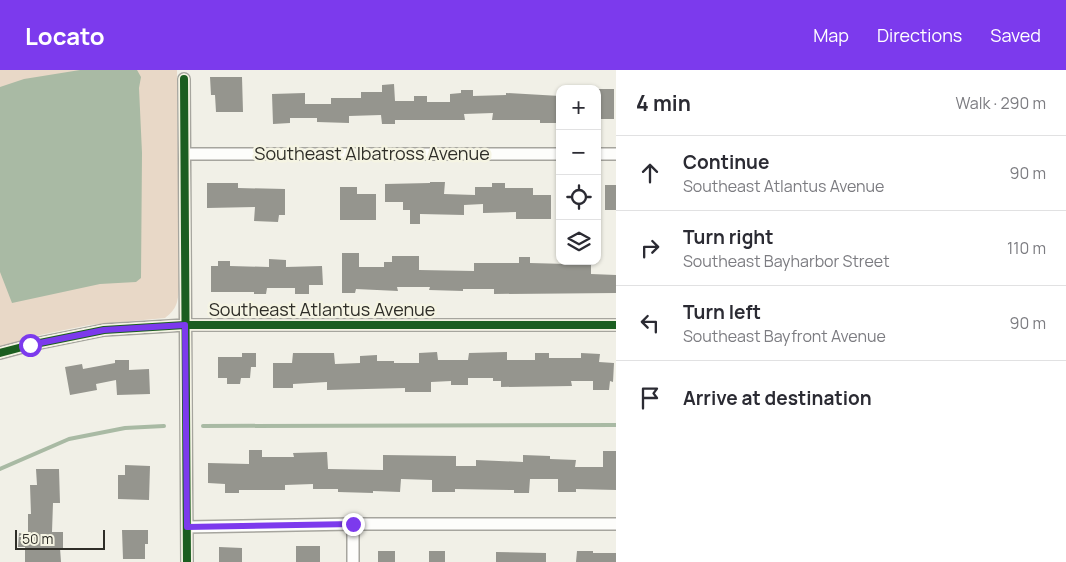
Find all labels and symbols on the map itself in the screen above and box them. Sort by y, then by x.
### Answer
street label: Southeast Albatross Avenue [254,141,490,165]
street label: Southeast Atlantus Avenue [209,297,435,321]
route start [19,334,42,357]
route end [342,513,365,536]
scale bar [15,527,105,550]

